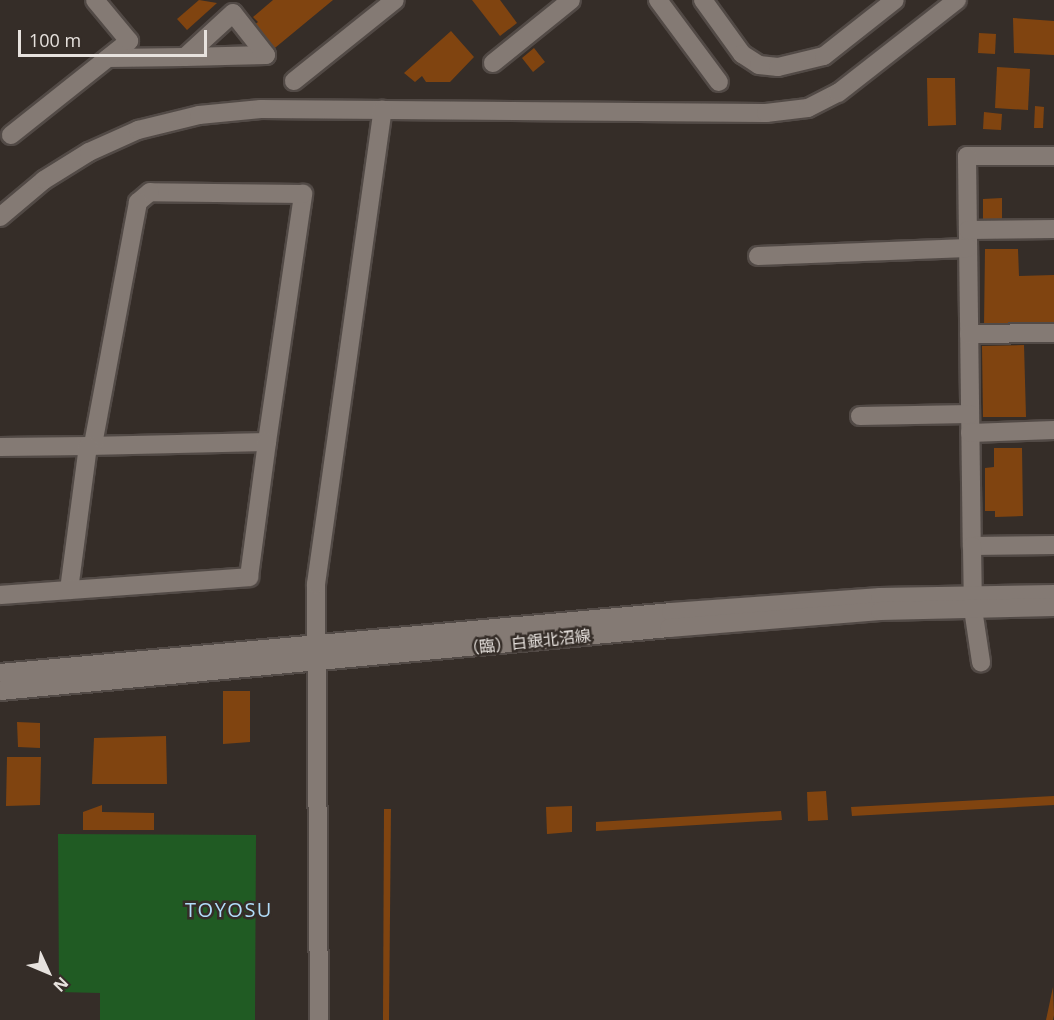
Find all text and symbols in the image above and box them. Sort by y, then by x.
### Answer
scale bar [21,18,210,56]
text: 100 m [29,28,81,52]
street label: （臨）白銀北沼線 [462,626,592,658]
district label: TOYOSU [185,897,273,921]
north arrow [18,942,78,1002]
text: N [49,972,73,997]

